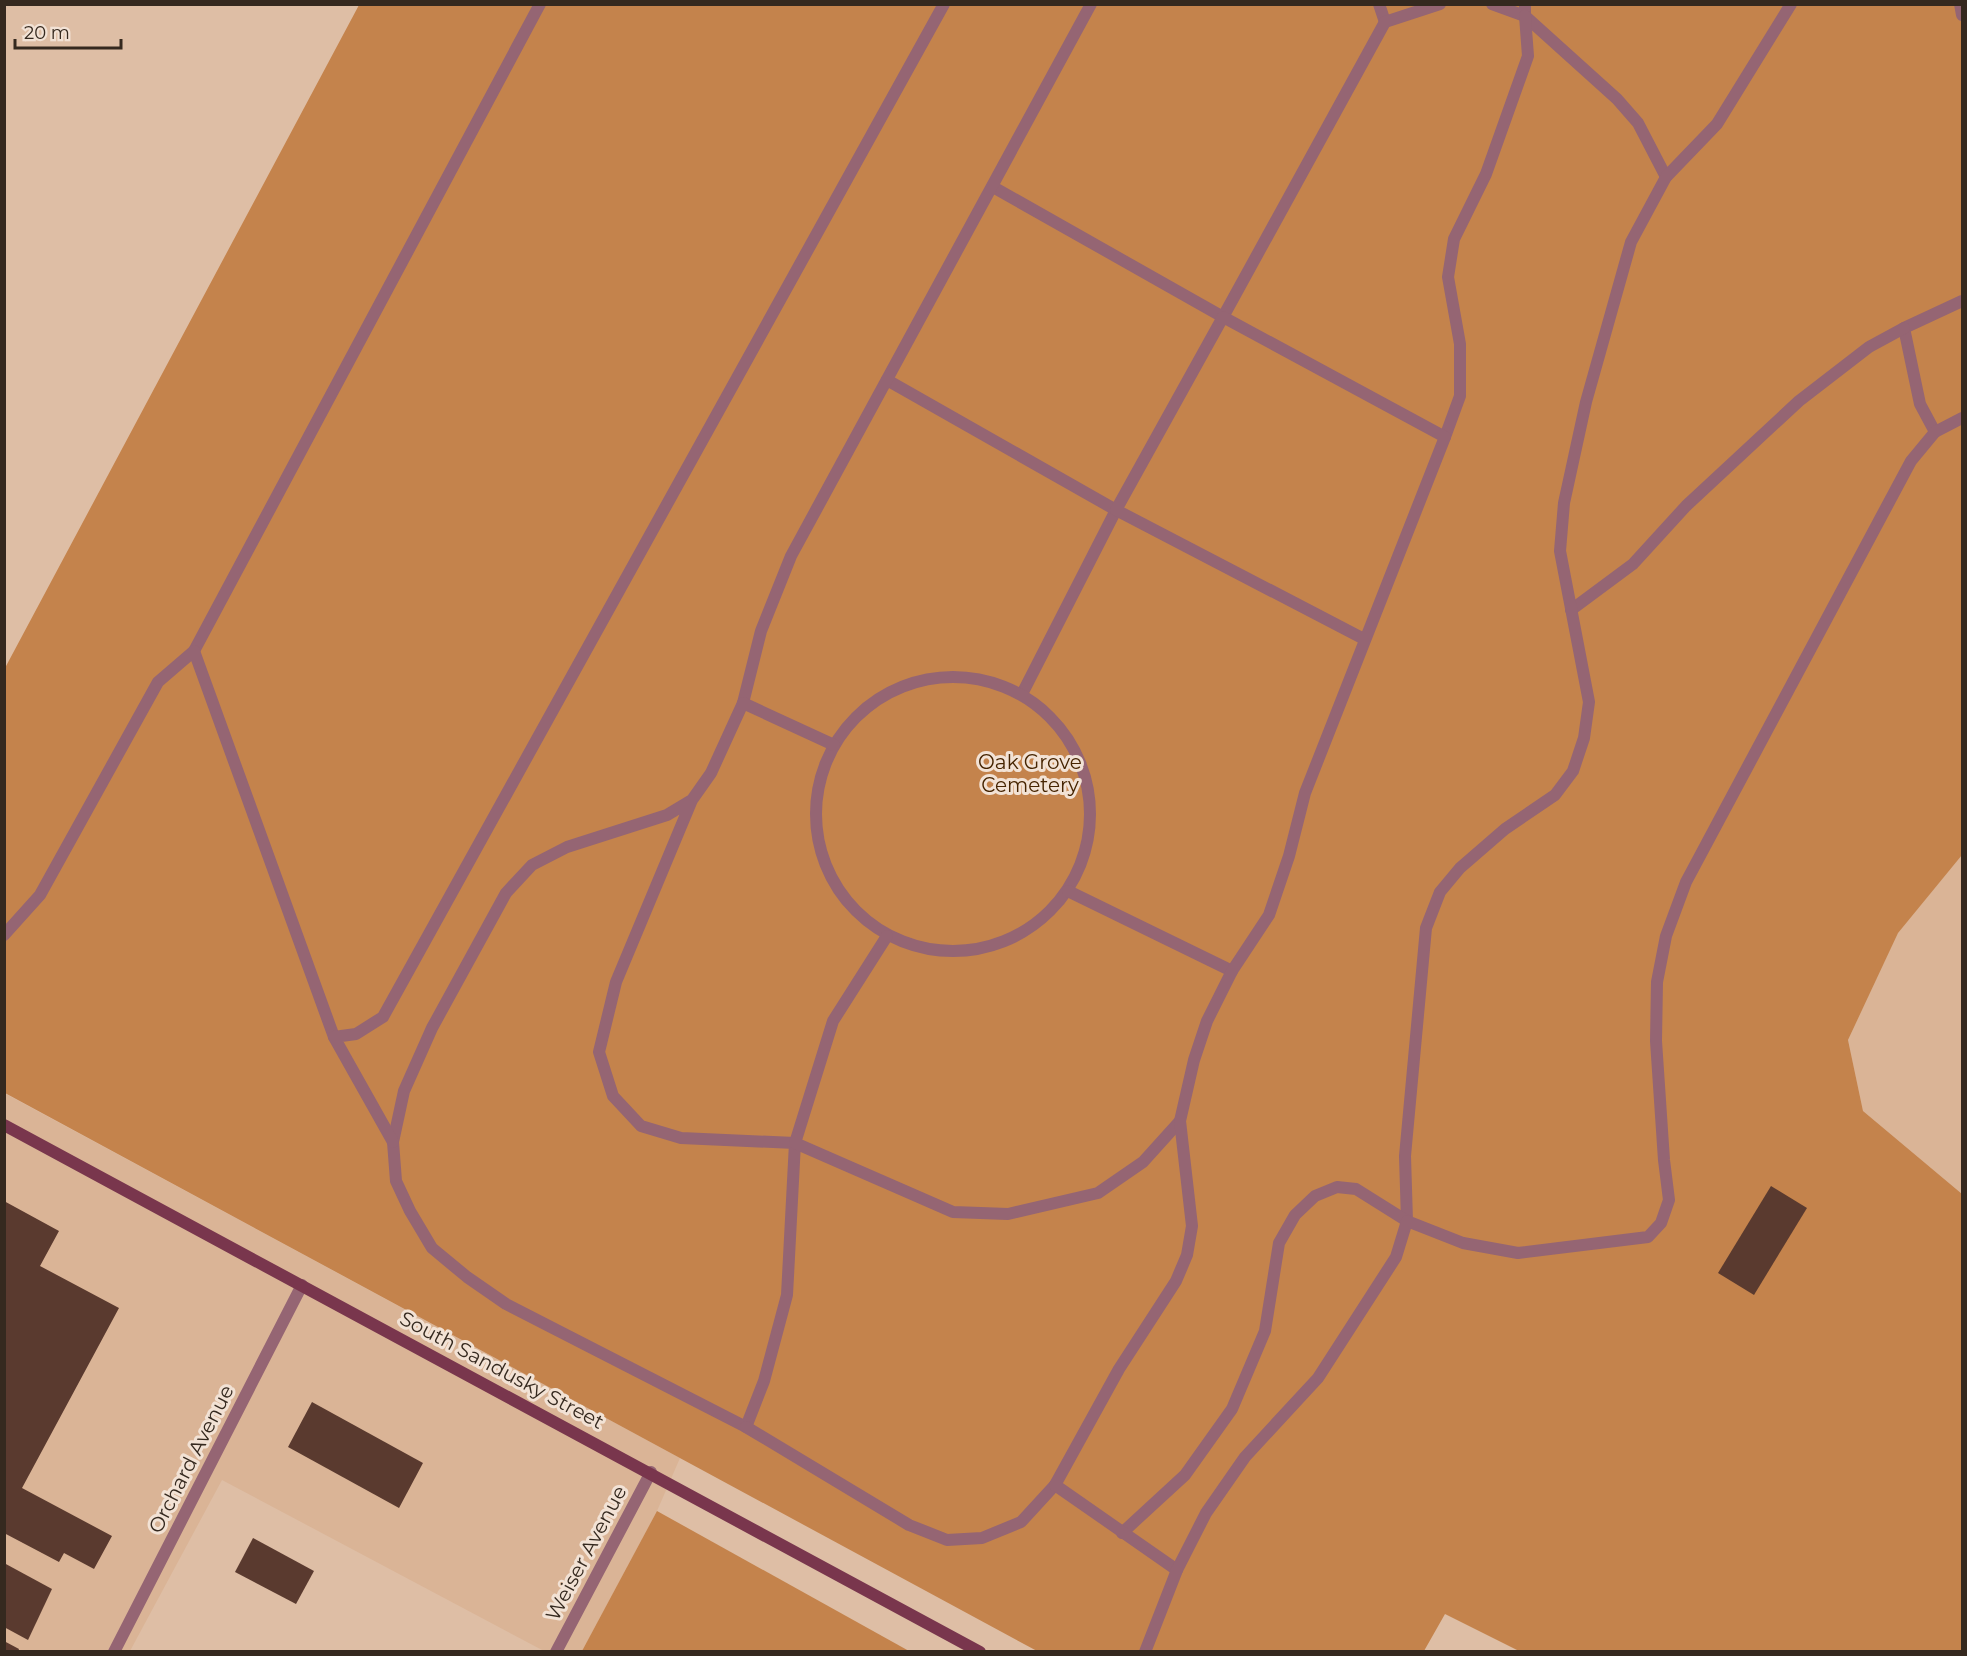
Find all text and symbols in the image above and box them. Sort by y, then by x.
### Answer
scale bar [15,12,122,50]
text: 20 m [24,22,70,44]
park label: Oak Grove Cemetery [978,750,1082,797]
street label: South Sandusky Street [396,1306,608,1434]
street label: Orchard Avenue [143,1381,239,1537]
street label: Weiser Avenue [540,1482,632,1624]

